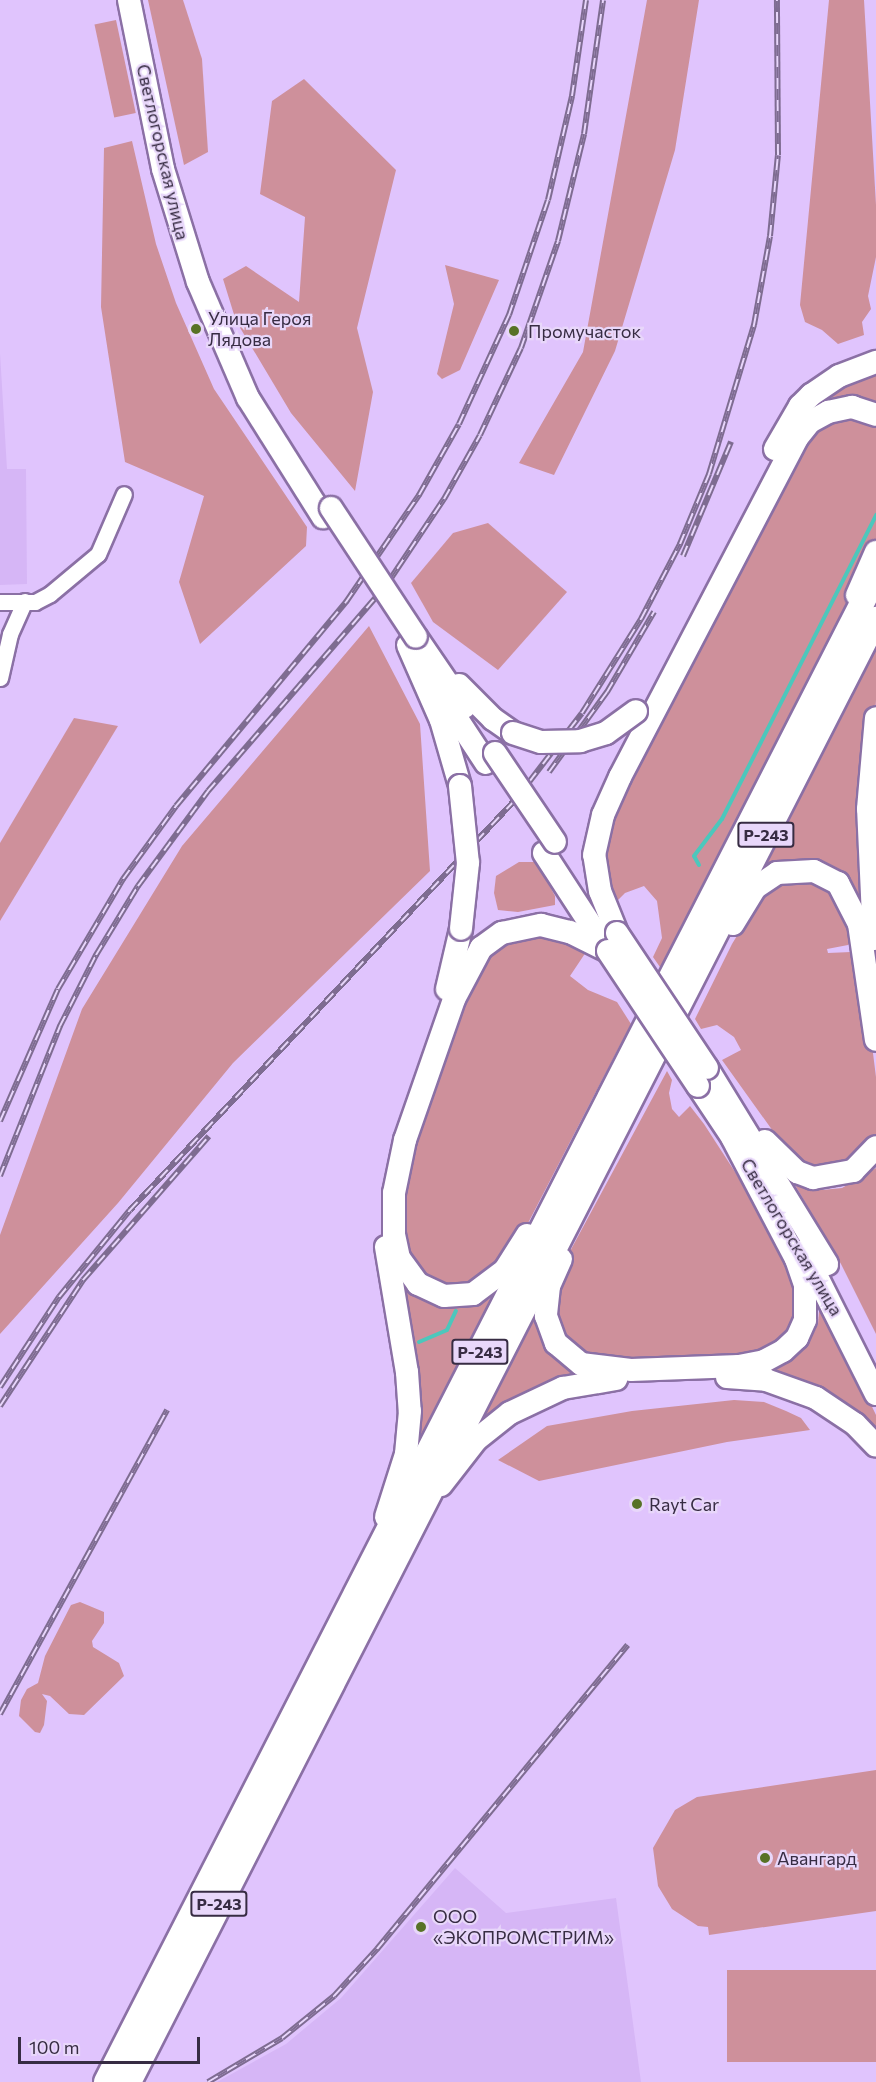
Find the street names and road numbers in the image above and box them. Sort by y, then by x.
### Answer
street label: Светлогорская улица [132,62,194,242]
road number: Р-243 [736,822,796,848]
street label: Светлогорская улица [736,1154,848,1320]
road number: Р-243 [450,1339,510,1365]
road number: Р-243 [189,1891,249,1917]

